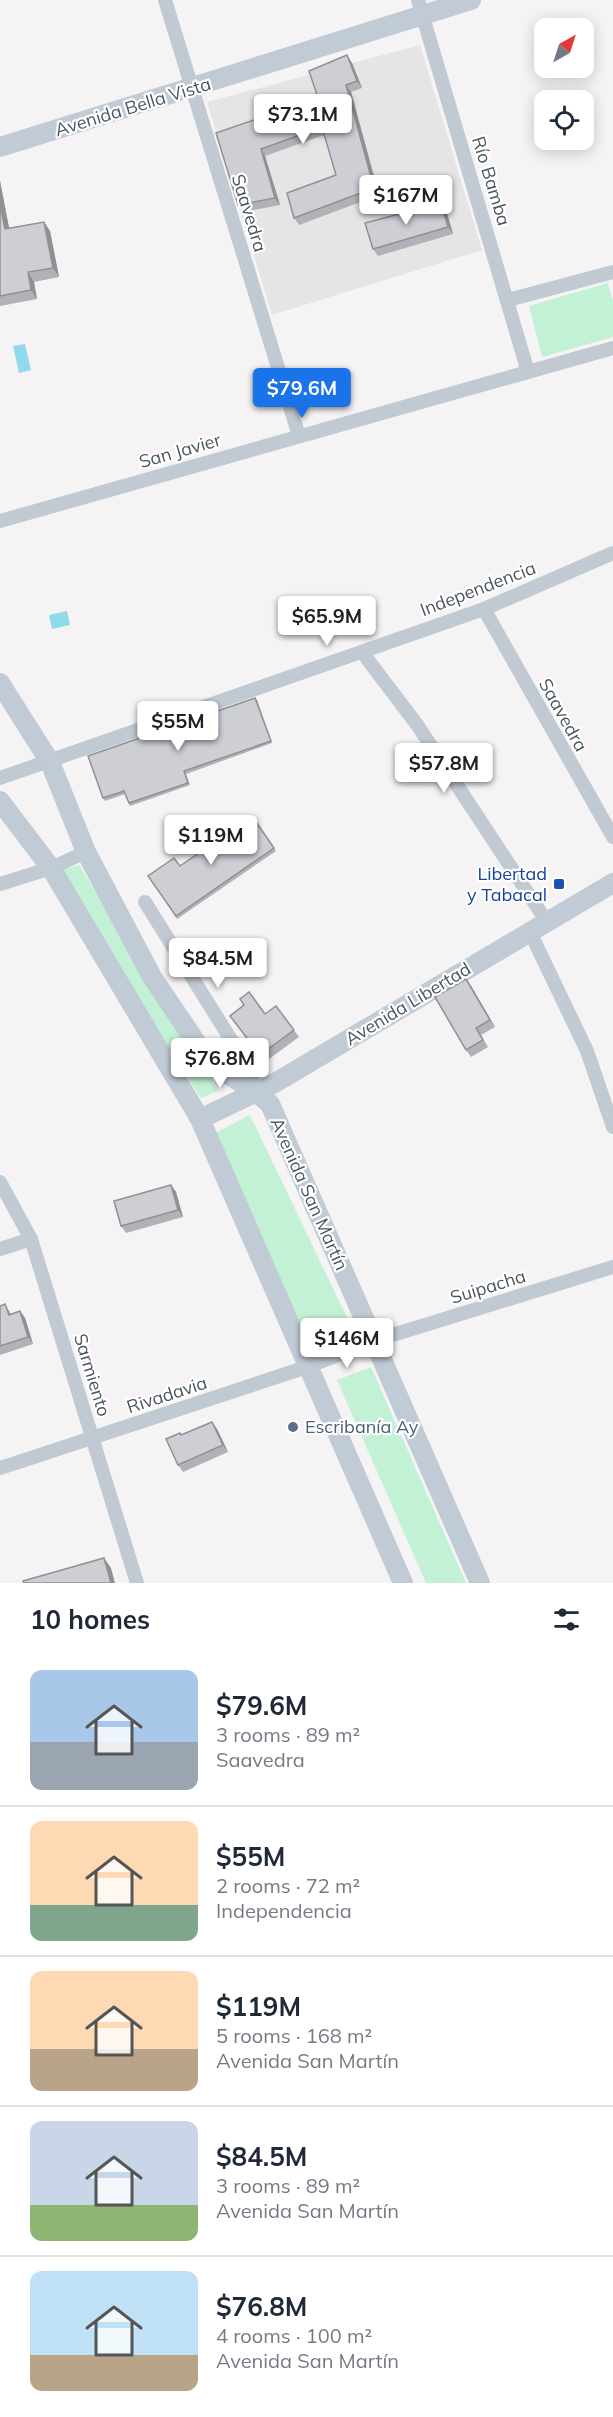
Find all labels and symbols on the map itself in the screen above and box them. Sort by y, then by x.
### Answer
north arrow [534,18,594,78]
street label: Avenida Bella Vista [52,72,214,141]
pin: $73.1M [254,94,352,145]
street label: Río Bamba [467,133,516,228]
street label: Saavedra [227,171,272,254]
pin: $167M [364,175,448,226]
pin: $79.6M [253,368,351,419]
street label: San Javier [136,428,224,473]
street label: Independencia [417,556,539,621]
pin: $65.9M [278,596,376,647]
street label: Saavedra [534,674,593,755]
pin: $55M [142,701,214,752]
pin: $57.8M [395,743,493,794]
pin: $119M [169,815,253,866]
place label: Libertad y Tabacal [467,862,547,906]
marker: Libertad y Tabacal [552,877,566,891]
pin: $84.5M [169,938,267,989]
street label: Avenida Libertad [341,957,475,1050]
pin: $76.8M [171,1038,269,1089]
street label: Avenida San Martín [265,1114,353,1274]
street label: Suipacha [447,1264,528,1309]
pin: $146M [305,1318,389,1369]
street label: Sarmiento [69,1331,116,1419]
street label: Rivadavia [124,1371,210,1418]
place label: Escribanía Ay [305,1415,419,1438]
marker: Escribanía Ay [286,1420,300,1434]

